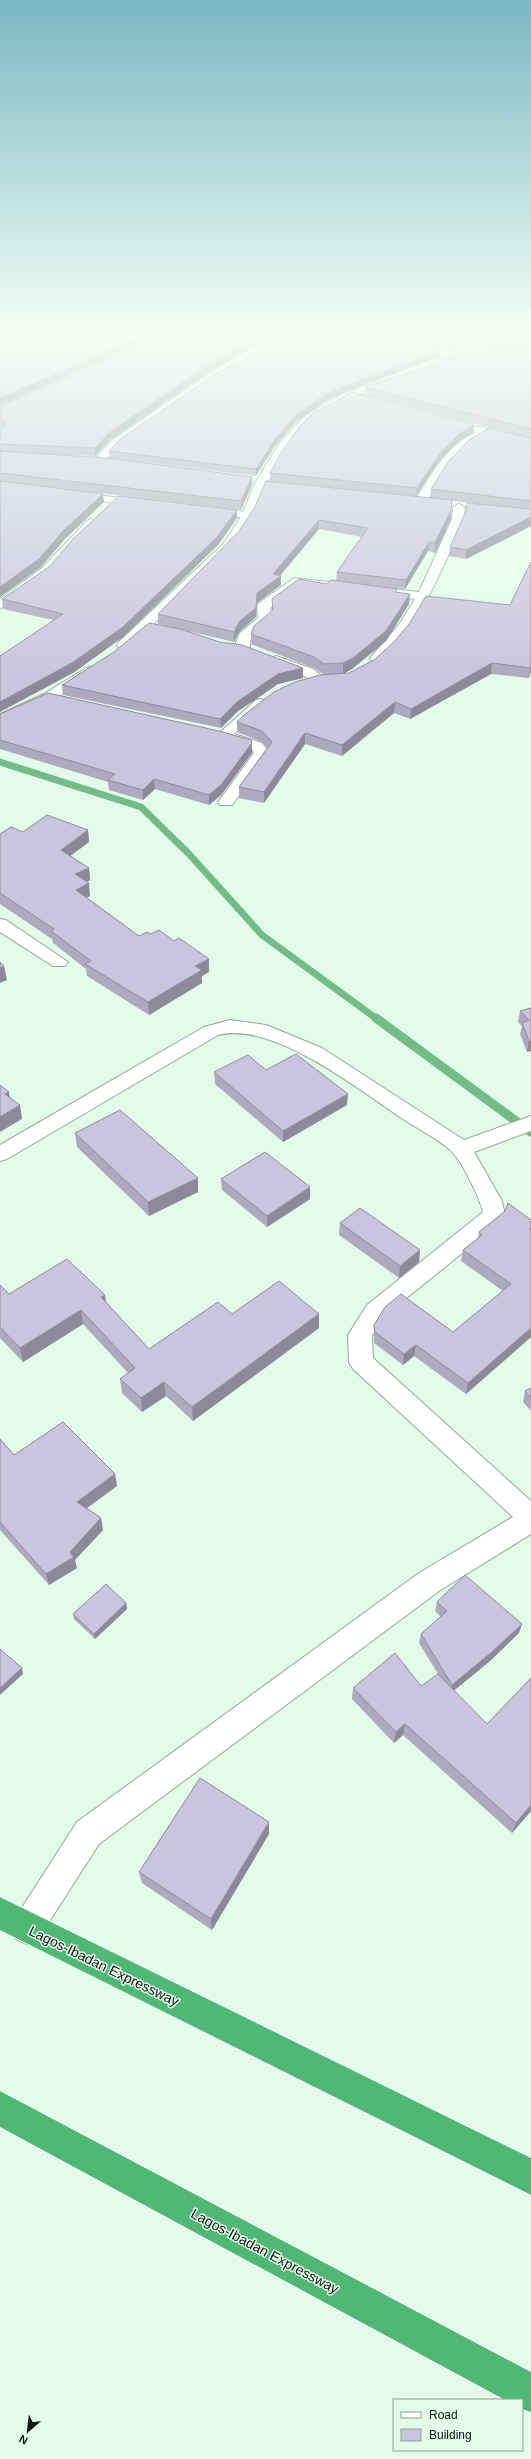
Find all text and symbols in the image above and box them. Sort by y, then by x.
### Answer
street label: Lagos-Ibadan Expressway [26,1923,182,2009]
street label: Lagos-Ibadan Expressway [188,2205,342,2297]
legend [393,2399,523,2451]
text: Road [429,2408,458,2422]
north arrow [8,2411,48,2451]
text: Building [429,2428,472,2442]
text: N [17,2433,30,2447]

